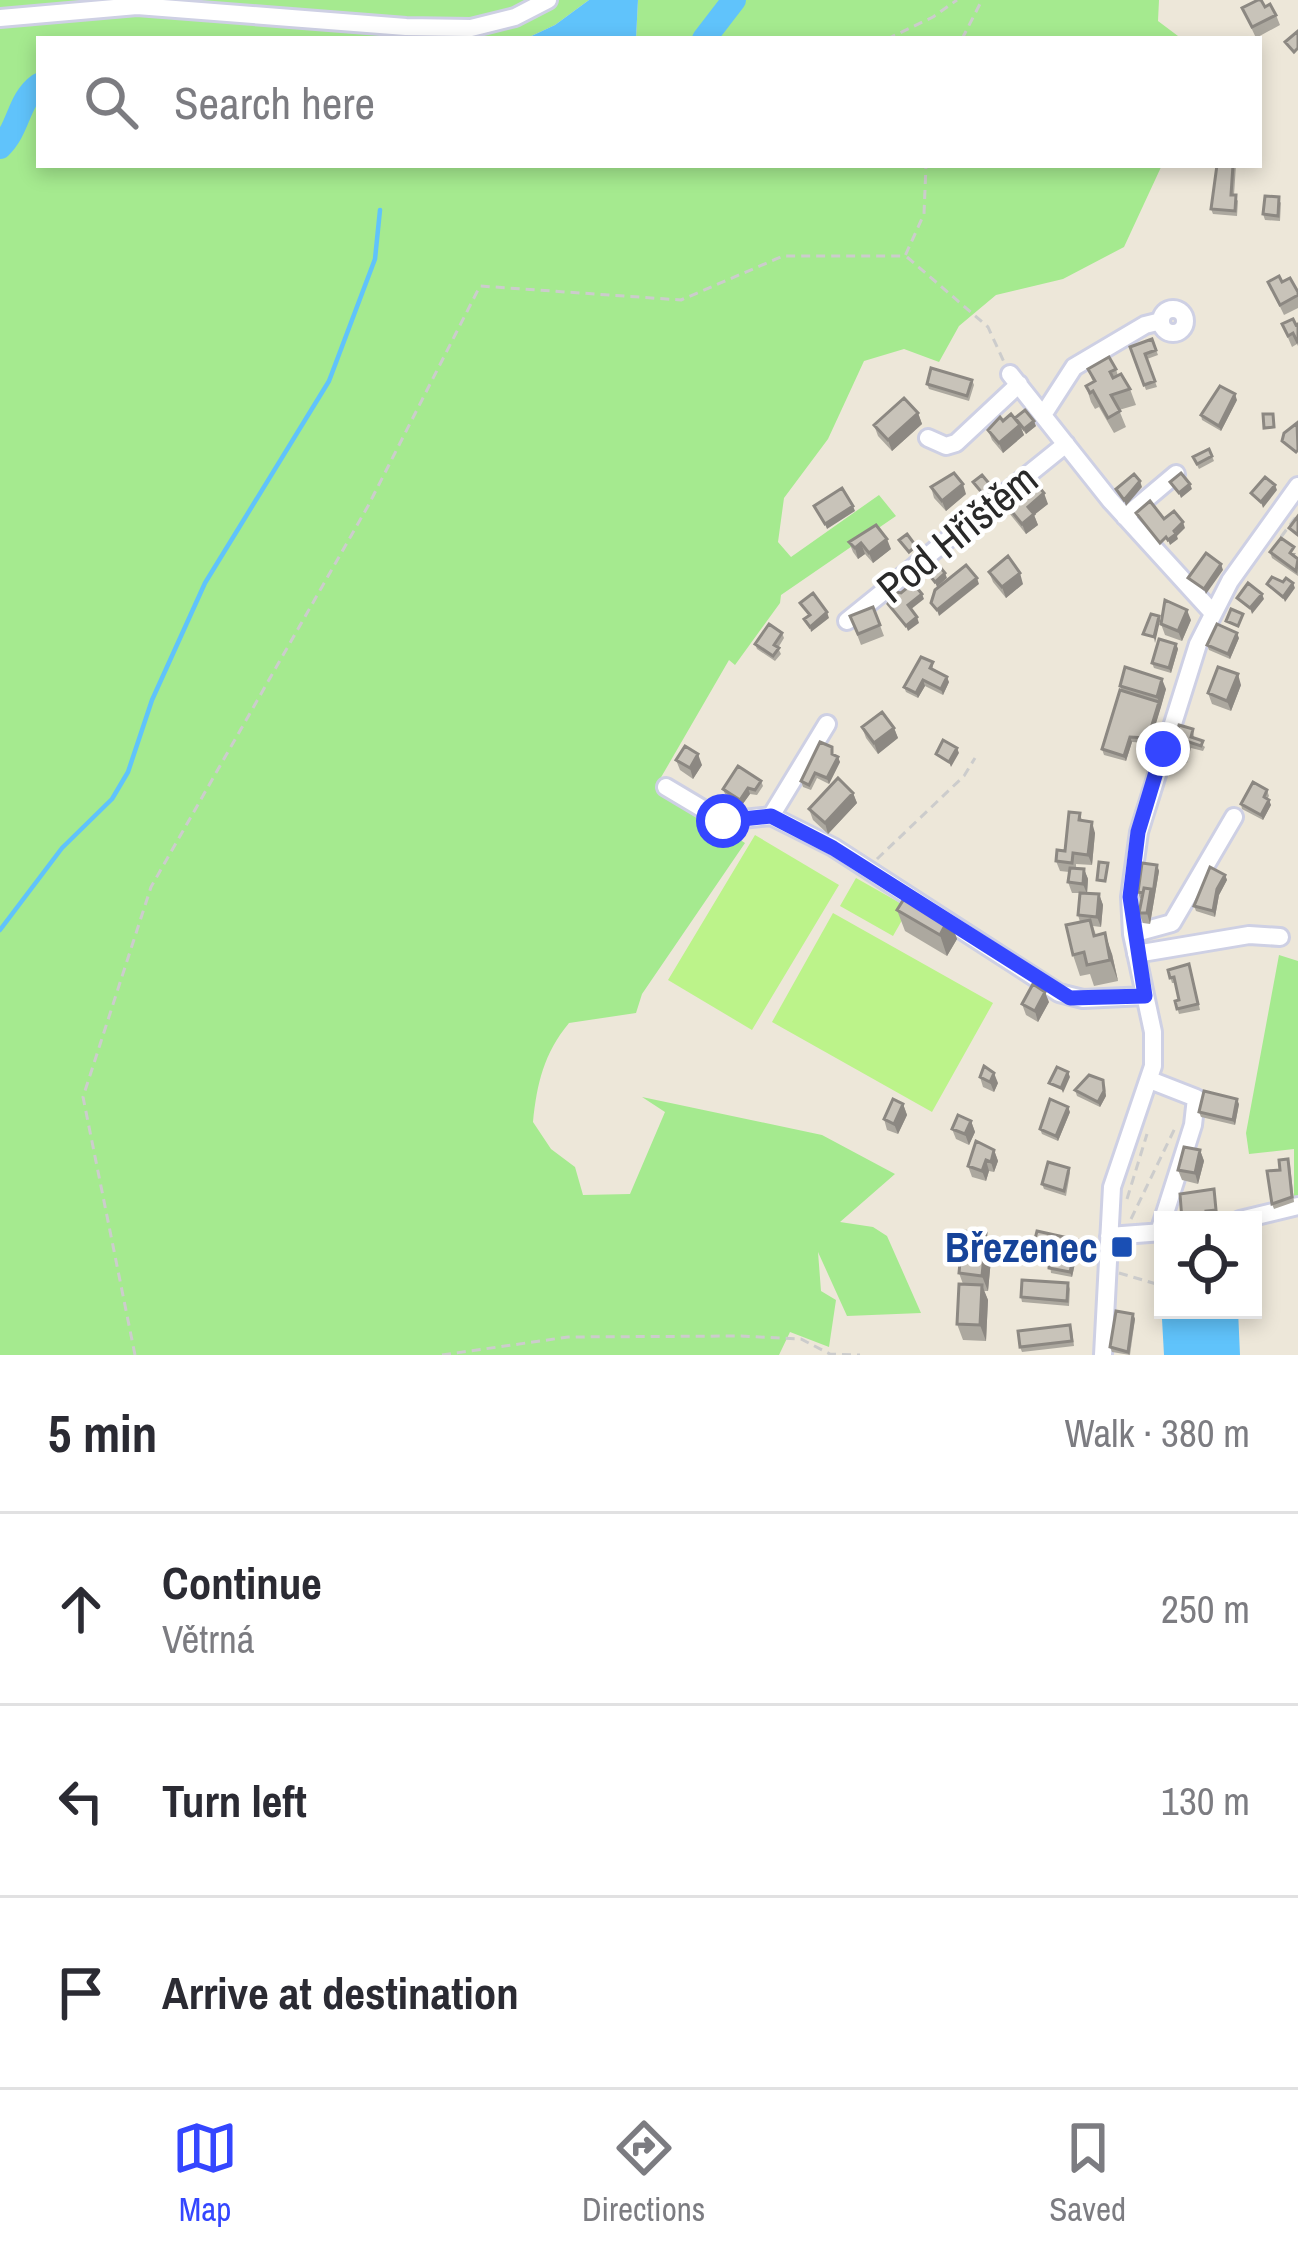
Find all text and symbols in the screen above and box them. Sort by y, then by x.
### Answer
search box [36,36,1262,168]
icon: search [78,69,144,135]
text: Search here [174,72,375,133]
street label: Pod Hřištěm [865,451,1049,615]
route end [1136,722,1190,776]
route start [696,794,750,848]
map controls [1154,1211,1262,1319]
button: locate [1154,1211,1262,1319]
place label: Březenec [945,1219,1098,1275]
marker: Březenec [1109,1234,1135,1260]
text: 5 min [48,1399,157,1468]
text: Walk · 380 m [1065,1407,1250,1459]
text: Continue [162,1552,322,1613]
icon: ahead [48,1576,114,1642]
text: 250 m [1161,1583,1250,1635]
text: Větrná [162,1613,254,1665]
icon: left [48,1768,114,1834]
text: Turn left [162,1770,307,1831]
text: 130 m [1161,1775,1250,1827]
icon: arrive [48,1960,114,2026]
text: Arrive at destination [162,1962,519,2023]
tab: Map [172,2115,238,2231]
tab: Directions [582,2115,705,2231]
tab: Saved [1049,2115,1126,2231]

